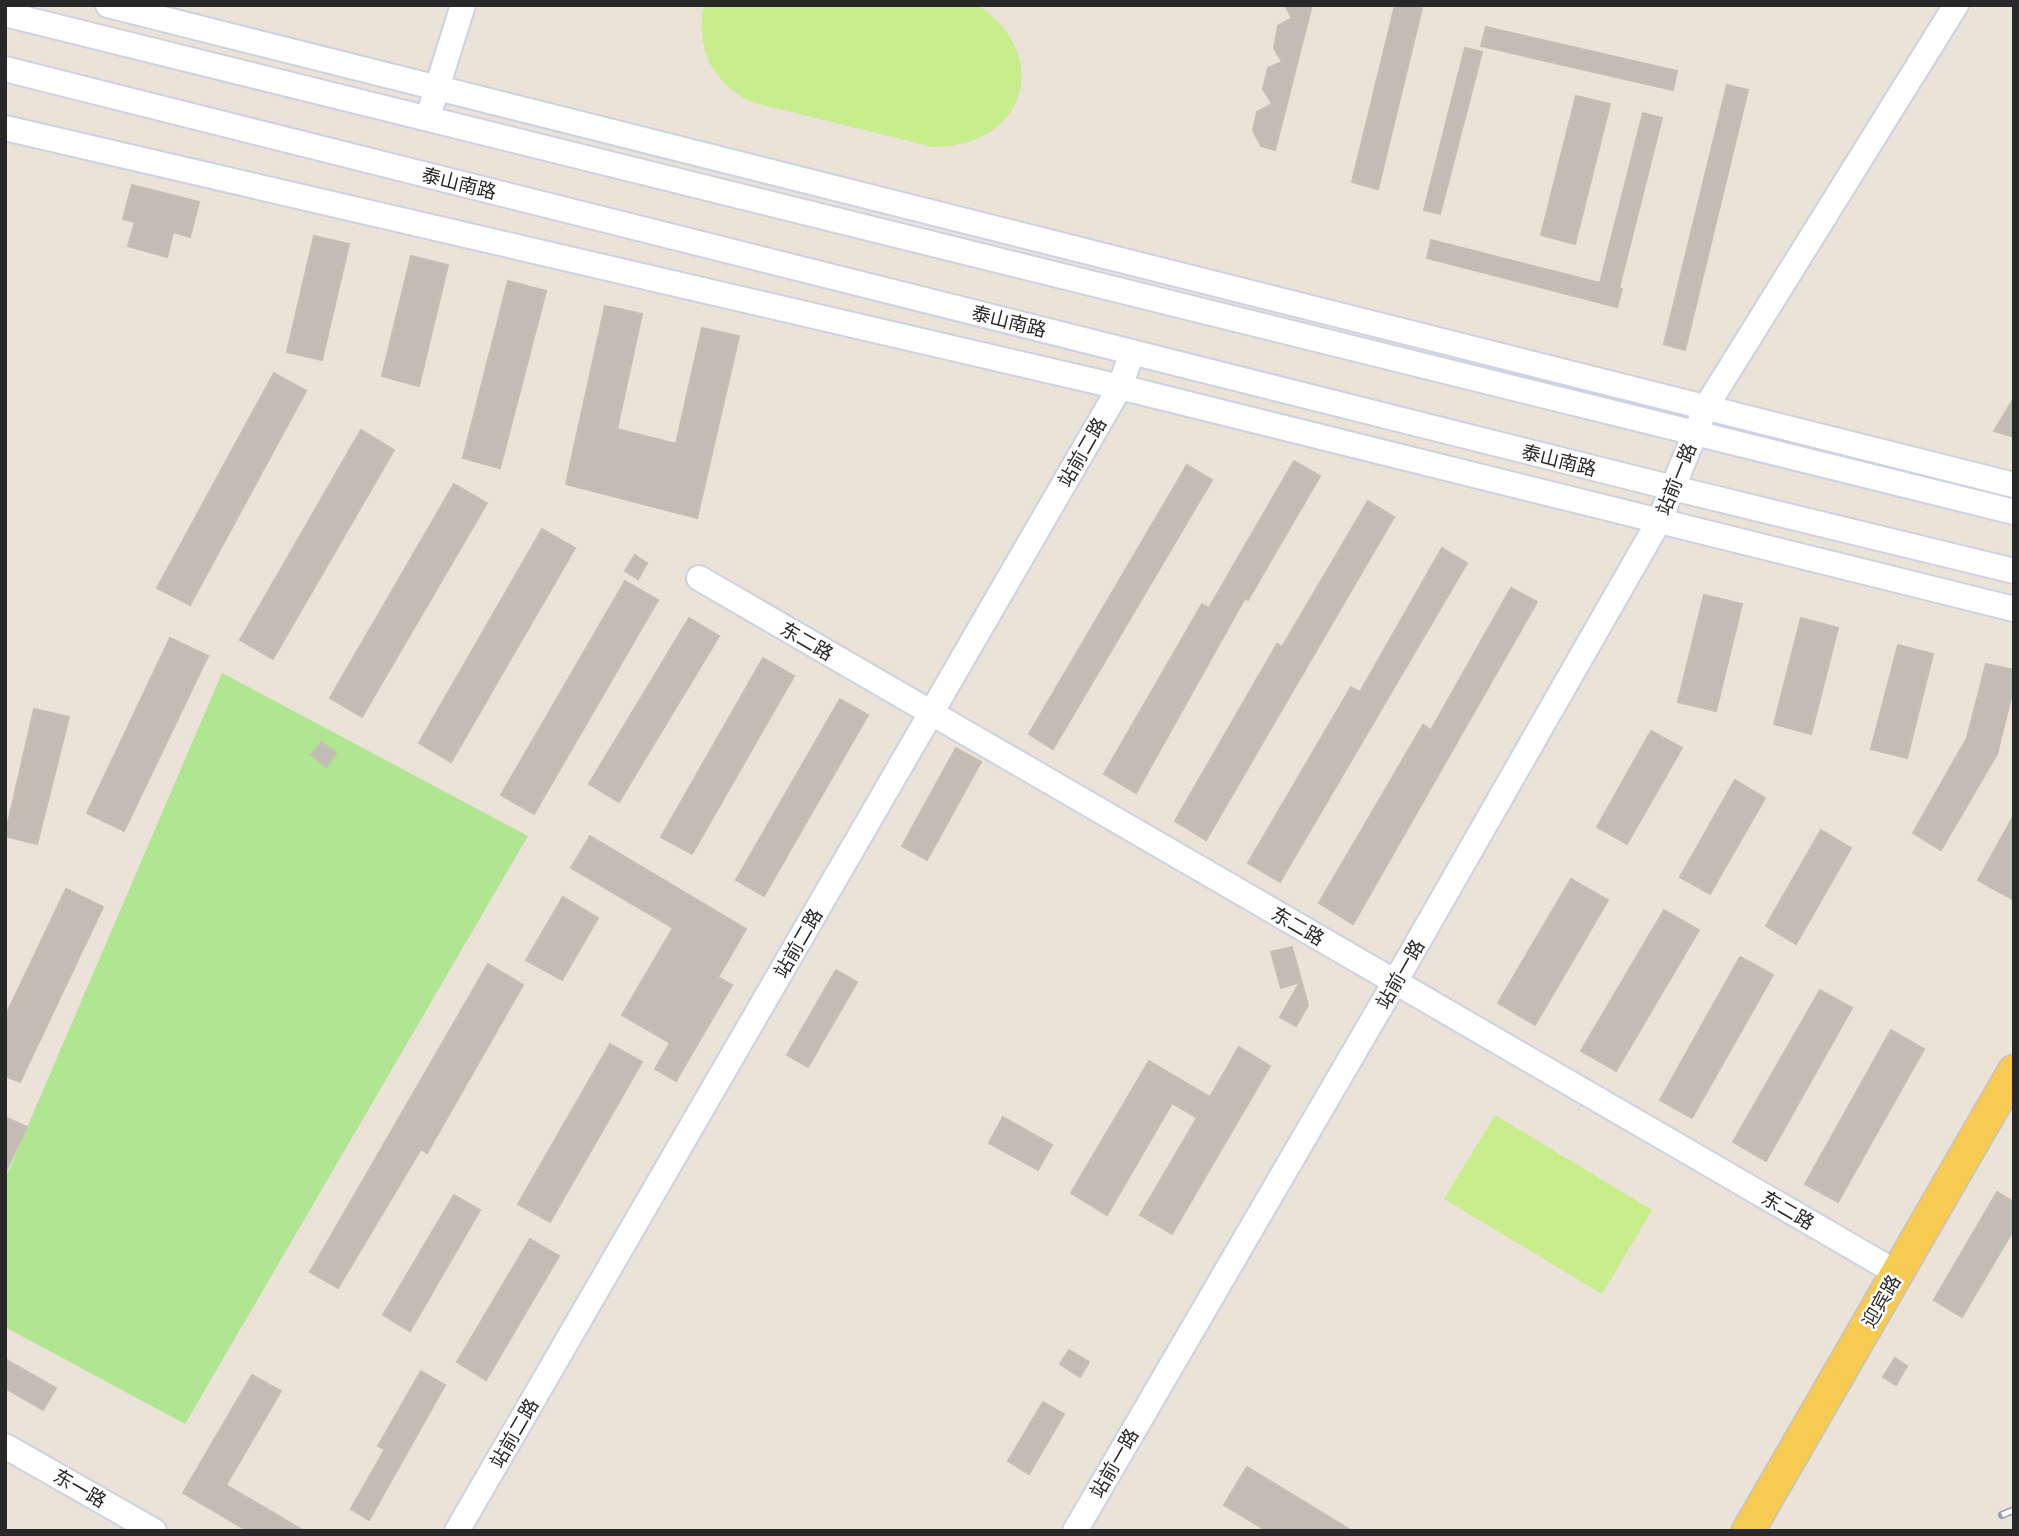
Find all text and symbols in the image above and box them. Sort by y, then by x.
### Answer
street label: 泰山南路 [419,162,499,206]
street label: 泰山南路 [969,300,1049,344]
street label: 站前二路 [1053,413,1113,492]
street label: 泰山南路 [1519,439,1599,483]
street label: 站前一路 [1651,439,1703,519]
street label: 东二路 [775,616,838,667]
street label: 东二路 [1266,901,1329,952]
street label: 站前二路 [769,904,829,983]
street label: 站前一路 [1371,935,1431,1014]
street label: 东二路 [1756,1185,1819,1236]
street label: 迎宾路 [1856,1270,1907,1333]
street label: 站前二路 [485,1394,545,1473]
street label: 站前一路 [1085,1424,1145,1503]
street label: 东一路 [48,1463,111,1514]

